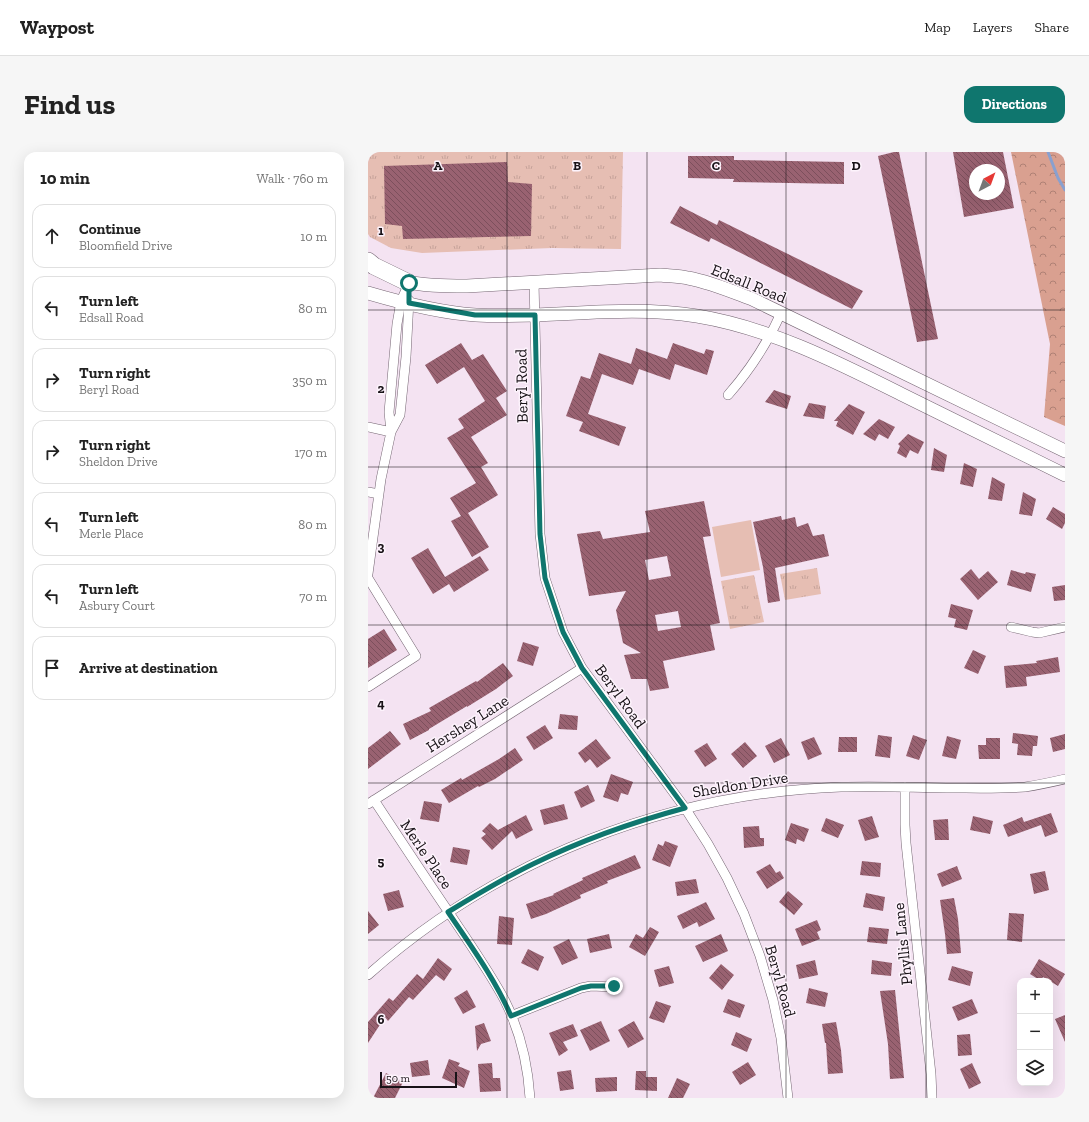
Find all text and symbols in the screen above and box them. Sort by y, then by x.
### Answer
text: Waypost [20,16,94,39]
text: Map [924,19,951,36]
text: Layers [973,19,1012,36]
text: Share [1034,19,1069,36]
button: Directions [964,86,1065,123]
text: Find us [24,88,115,121]
text: A [434,158,443,173]
text: B [573,158,581,173]
text: C [712,158,720,173]
text: D [851,158,861,173]
north arrow [969,164,1005,200]
text: 10 min [40,168,90,188]
text: Walk · 760 m [256,171,328,186]
text: Continue [79,220,141,238]
text: 1 [378,223,384,238]
icon: ahead [41,225,63,247]
text: 10 m [300,229,327,244]
text: Bloomfield Drive [79,238,172,253]
street label: Edsall Road [708,260,789,307]
route start [400,274,418,292]
text: Turn left [79,292,139,310]
icon: left [41,297,63,319]
text: 80 m [298,301,327,316]
text: Edsall Road [79,310,144,325]
street label: Beryl Road [511,349,532,423]
text: Turn right [79,364,150,382]
icon: right [41,369,63,391]
text: 350 m [292,373,327,388]
text: 2 [378,381,385,396]
text: Beryl Road [79,382,139,397]
text: Turn right [79,436,150,454]
icon: right [41,441,63,463]
text: 170 m [294,445,327,460]
text: Sheldon Drive [79,454,158,469]
text: Turn left [79,508,139,526]
icon: left [41,513,63,535]
text: 80 m [298,517,327,532]
text: Merle Place [79,526,143,541]
text: 3 [378,539,385,554]
text: Turn left [79,580,139,598]
icon: left [41,585,63,607]
text: 70 m [299,589,327,604]
text: Asbury Court [79,598,155,613]
icon: arrive [41,657,63,679]
text: Arrive at destination [79,659,218,677]
street label: Beryl Road [591,661,650,732]
street label: Hershey Lane [422,691,512,756]
text: 4 [377,696,385,711]
street label: Sheldon Drive [691,768,789,801]
street label: Merle Place [397,816,457,892]
text: 5 [378,854,385,869]
street label: Phyllis Lane [889,902,916,986]
street label: Beryl Road [761,943,800,1020]
route end [605,977,623,995]
map controls [1017,978,1053,1086]
button: + [1017,978,1053,1014]
text: 6 [378,1012,385,1027]
button: − [1017,1014,1053,1050]
button: layers [1017,1050,1053,1086]
scale bar [380,1070,457,1089]
text: 50 m [386,1072,410,1085]

